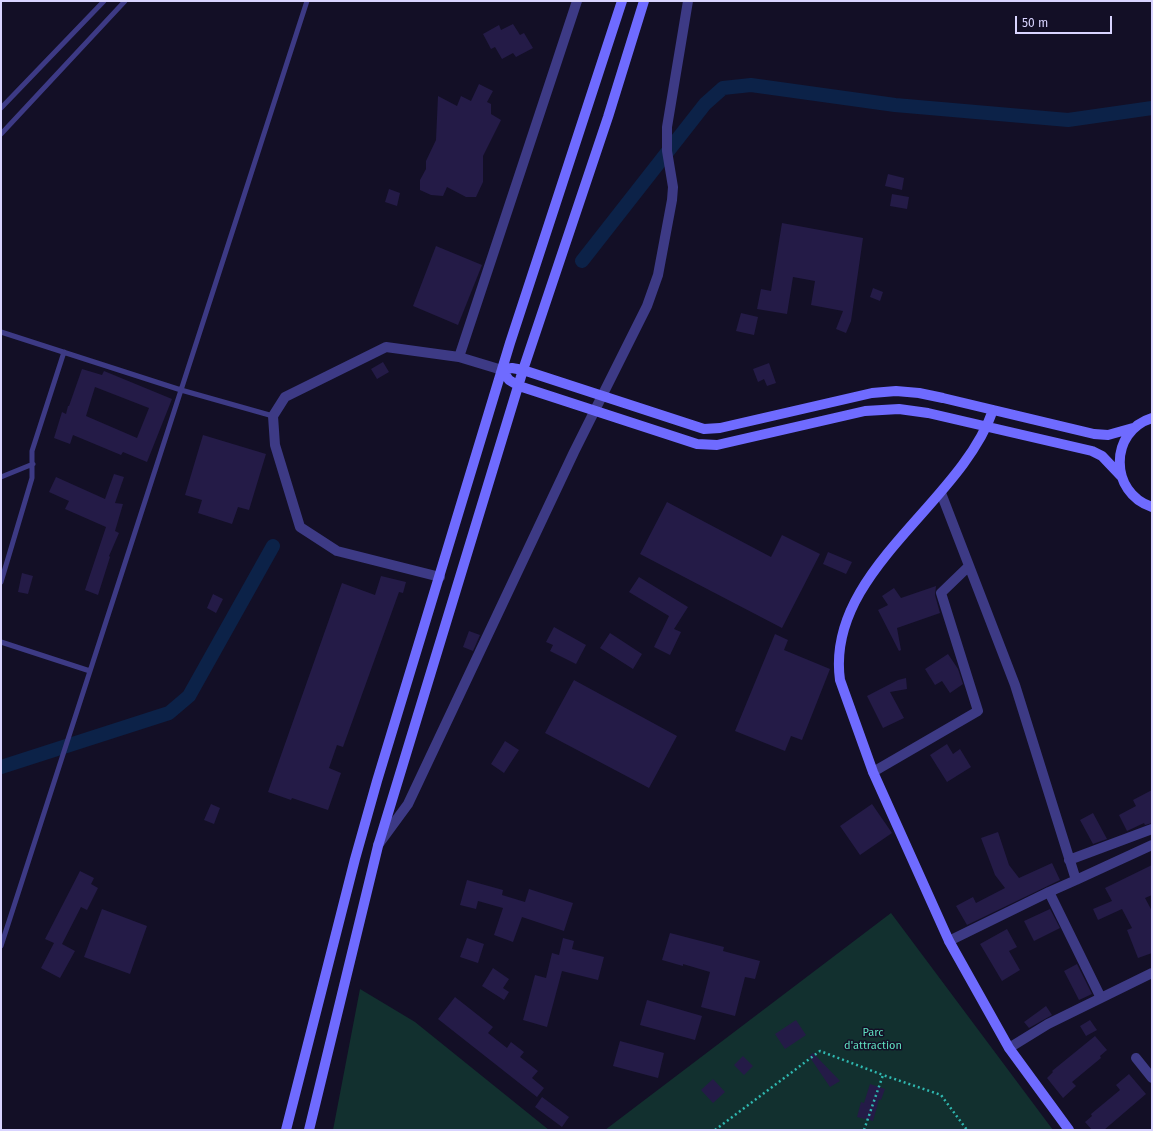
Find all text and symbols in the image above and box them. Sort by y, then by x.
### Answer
scale bar [1017,8,1114,34]
text: 50 m [1022,16,1048,30]
park label: Parc d'attraction [844,1026,902,1052]

